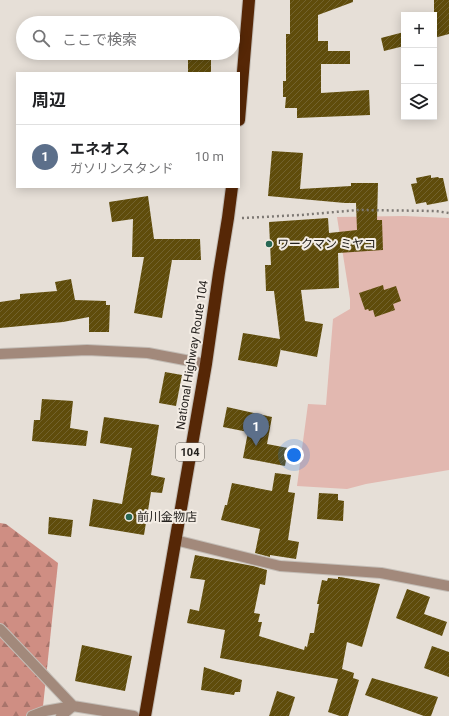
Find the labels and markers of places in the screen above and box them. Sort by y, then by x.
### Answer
place label: ワークマン ミヤコ [277,237,376,251]
marker: ワークマン ミヤコ [264,239,274,249]
pin: 1 [243,413,269,446]
place label: 前川金物店 [137,510,197,524]
marker: 前川金物店 [124,512,134,522]

